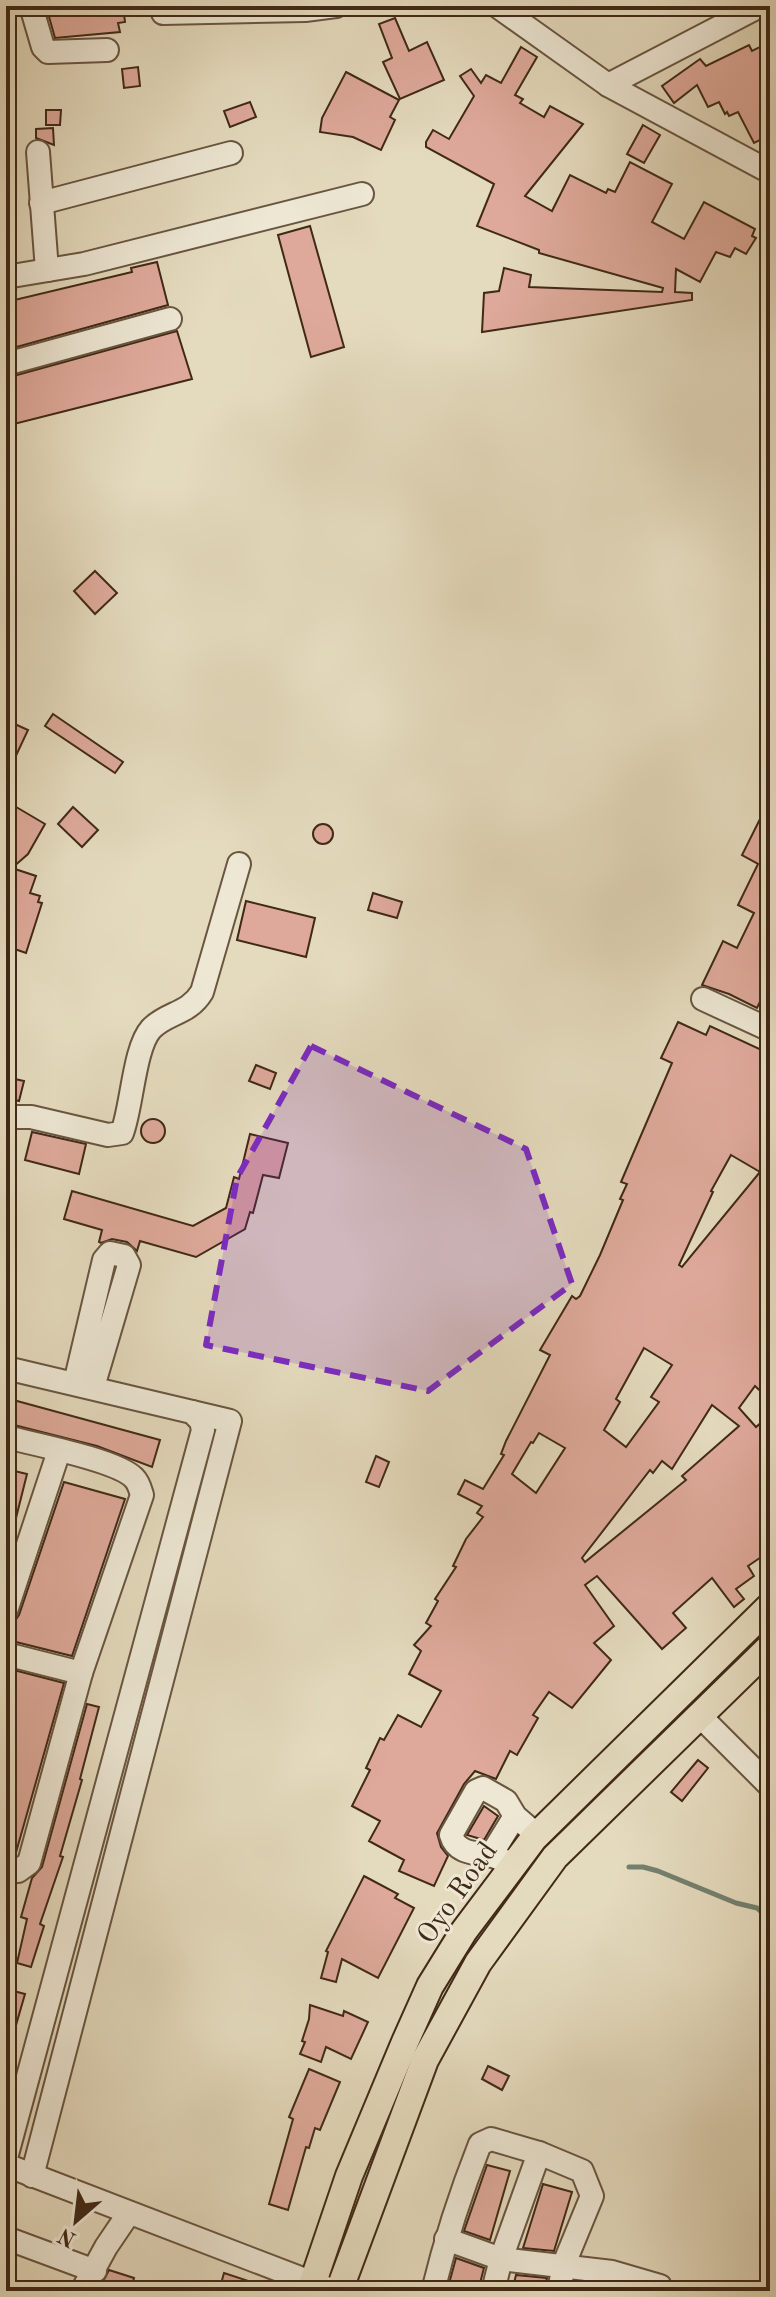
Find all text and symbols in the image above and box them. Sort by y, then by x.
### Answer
street label: Oyo Road [413,1838,504,1950]
north arrow [36,2181,116,2261]
text: N [55,2223,80,2251]

